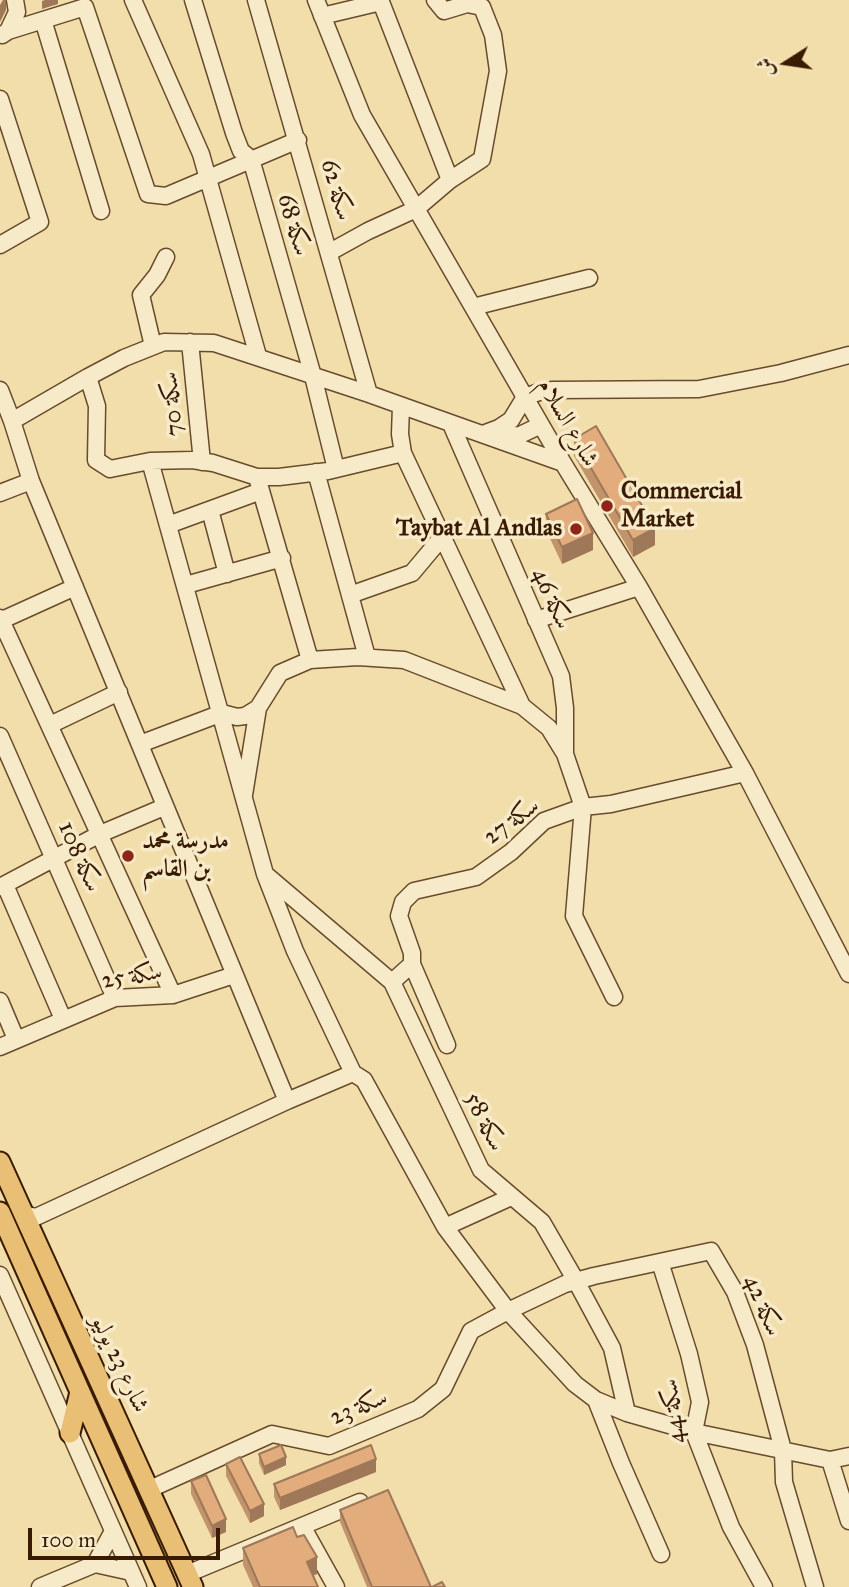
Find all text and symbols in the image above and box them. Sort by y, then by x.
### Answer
north arrow [751,28,821,98]
text: ش [752,56,778,79]
street label: سكة 62 [314,156,358,224]
street label: سكة 68 [270,191,316,259]
street label: سكة 70 [156,370,190,438]
street label: شارع السلام [530,374,604,472]
place label: Commercial Market [621,478,742,534]
marker: Commercial Market [599,498,615,514]
place label: Taybat Al Andlas [396,515,562,543]
marker: Taybat Al Andlas [568,521,584,537]
street label: سكة 46 [525,564,577,634]
street label: سكة 27 [478,792,546,852]
street label: سكة 108 [51,817,107,897]
place label: مدرسة محمد بن القاسم [142,828,229,884]
marker: مدرسة محمد بن القاسم [120,848,136,864]
street label: سكة 25 [100,958,164,996]
street label: سكة 58 [457,1088,511,1156]
street label: سكة 42 [736,1271,788,1341]
street label: شارع 23 يوليو [84,1311,154,1417]
street label: سكة 44 [656,1377,692,1445]
street label: سكة 23 [326,1384,392,1432]
scale bar [32,1514,224,1558]
text: 100 m [41,1527,96,1553]

